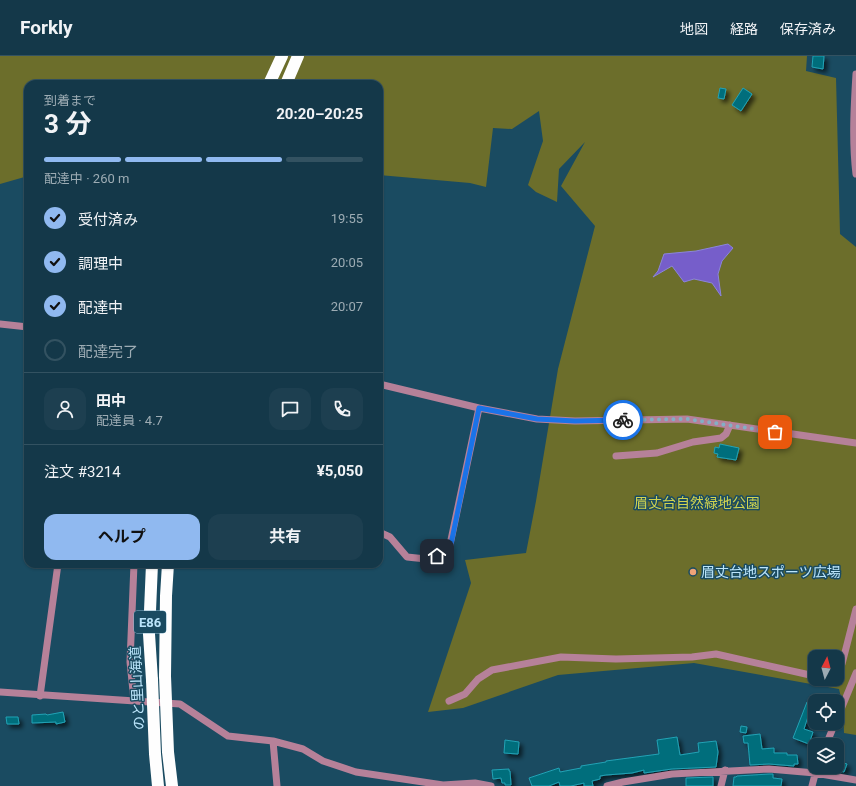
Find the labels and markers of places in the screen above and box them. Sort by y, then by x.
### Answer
pin [758,415,792,449]
pin [420,539,454,573]
place label: 眉丈台地スポーツ広場 [701,564,841,580]
marker: 眉丈台地スポーツ広場 [688,567,698,577]

